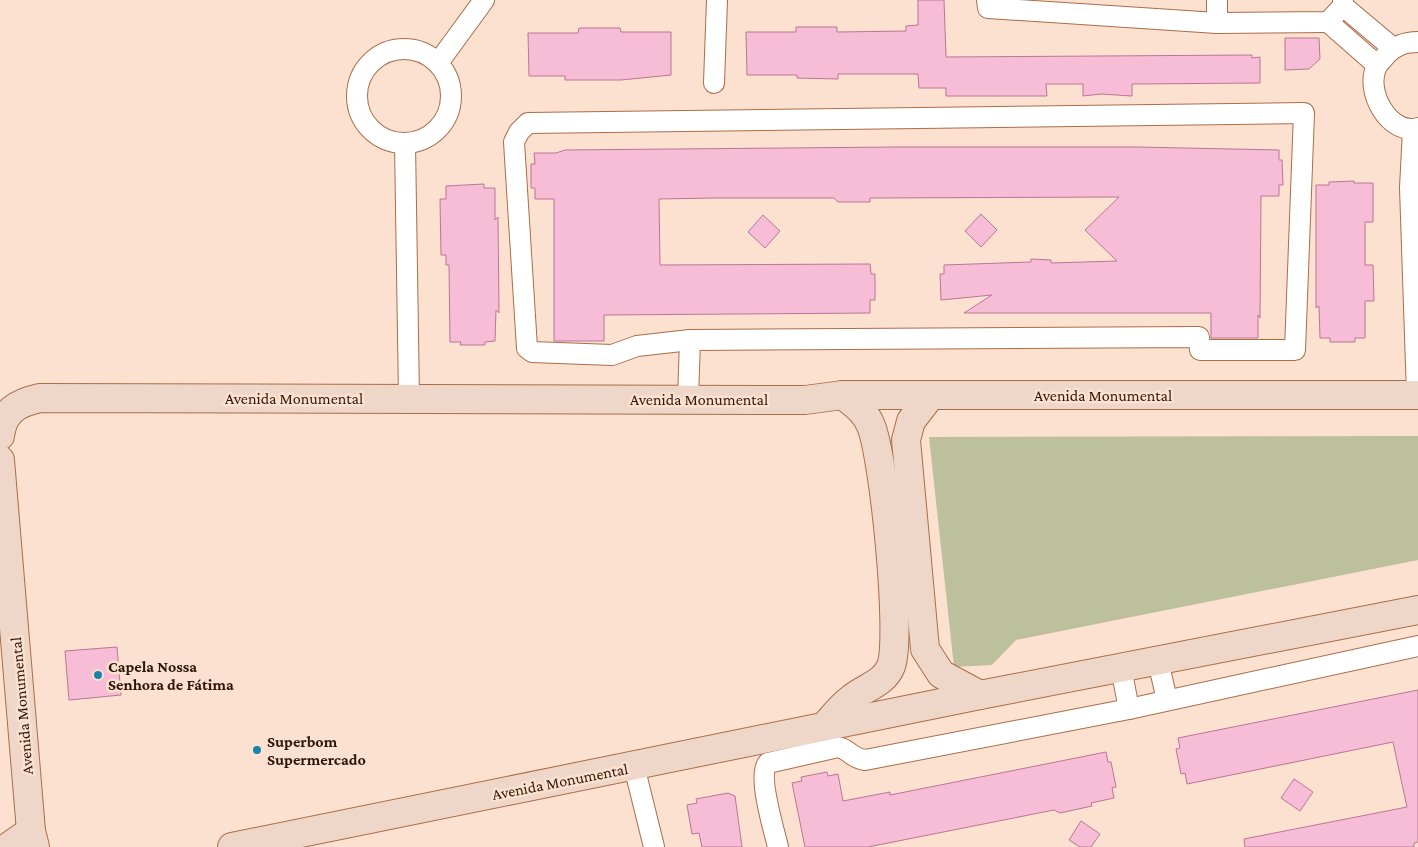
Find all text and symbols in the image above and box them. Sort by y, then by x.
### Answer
street label: Avenida Monumental [1034,387,1172,404]
street label: Avenida Monumental [225,390,363,407]
street label: Avenida Monumental [630,391,768,408]
street label: Avenida Monumental [7,636,36,776]
place label: Capela Nossa Senhora de Fátima [108,658,234,693]
marker: Capela Nossa Senhora de Fátima [92,669,104,681]
place label: Superbom Supermercado [267,733,366,768]
marker: Superbom Supermercado [251,744,263,756]
street label: Avenida Monumental [491,760,630,803]

